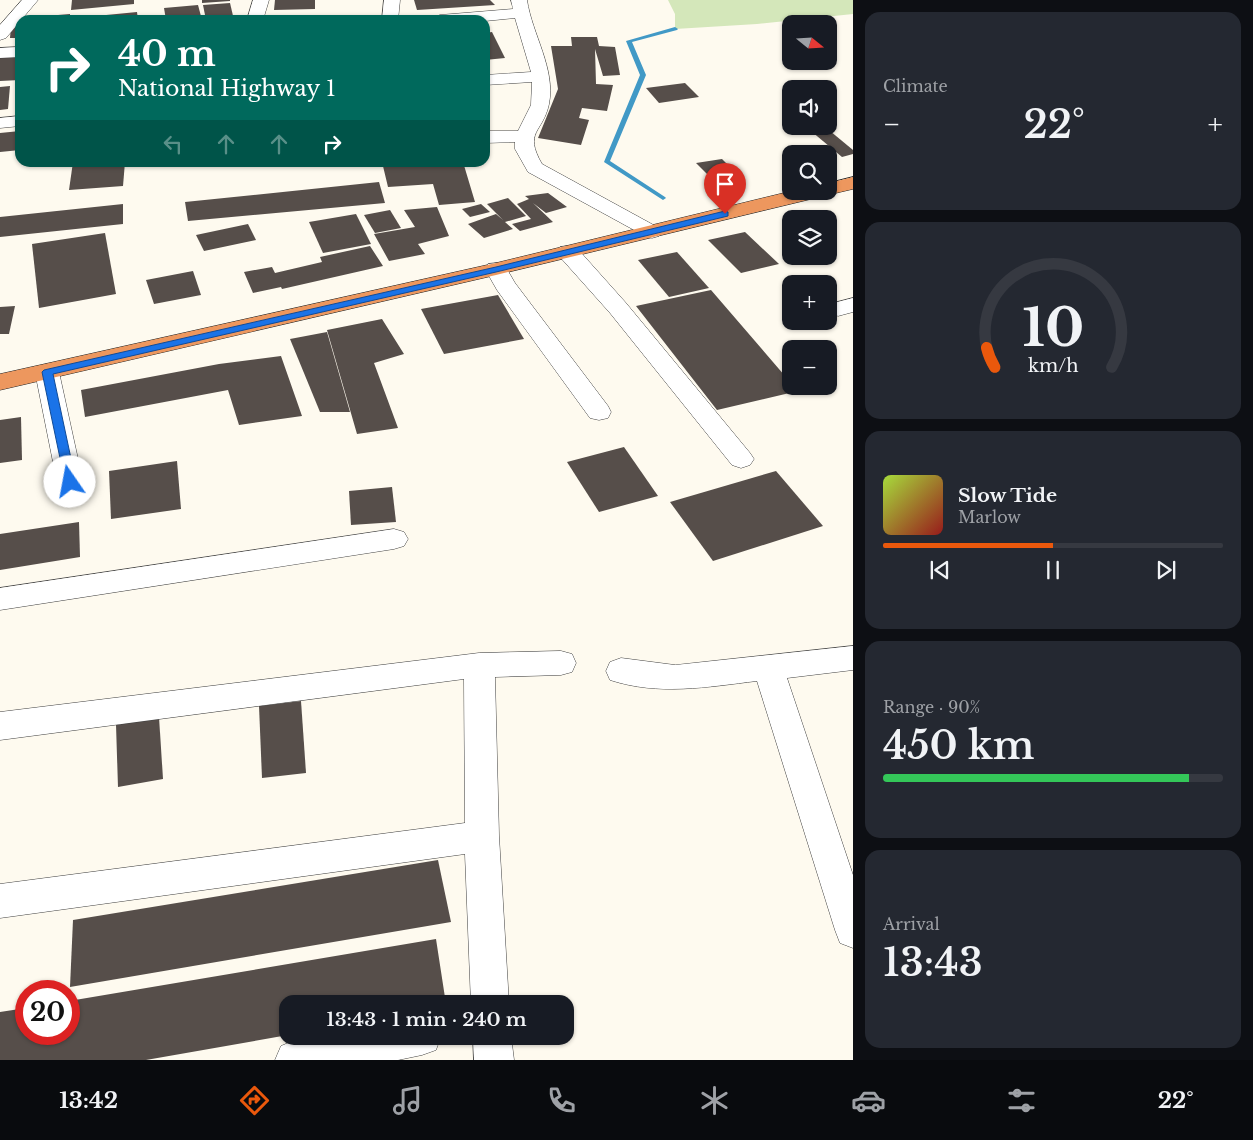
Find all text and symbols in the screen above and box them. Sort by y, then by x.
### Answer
north arrow [782,15,838,70]
map controls [782,15,837,395]
text: 40 m [118,32,216,75]
icon: right [35,35,100,100]
text: National Highway 1 [118,75,336,102]
text: Climate [883,76,948,96]
button: sound [782,80,837,135]
text: 22° [1023,101,1085,148]
text: − [883,107,901,142]
text: + [1208,107,1223,142]
icon: left [159,130,187,158]
icon: ahead [212,130,240,158]
icon: ahead [265,130,293,158]
icon: right [318,130,346,158]
button: search [782,145,837,200]
pin [704,163,746,214]
icon: arrive [711,170,739,198]
button: layers [782,210,837,265]
button: + [782,275,837,330]
text: 10 [1022,296,1084,360]
button: − [782,340,837,395]
text: km/h [1028,355,1078,377]
position arrow [43,455,95,507]
text: Slow Tide [958,484,1057,507]
text: Marlow [958,507,1021,527]
icon: previous [926,556,954,584]
icon: pause [1039,556,1067,584]
icon: next [1152,556,1180,584]
text: Range · 90% [883,697,980,717]
text: 450 km [883,722,1034,769]
text: Arrival [883,914,940,934]
text: 13:43 [883,939,983,986]
speed limit sign: 20 [15,980,80,1045]
text: 13:43 · 1 min · 240 m [326,1008,527,1031]
icon: directions [237,1083,272,1118]
icon: music [390,1083,425,1118]
icon: phone [544,1083,579,1118]
icon: climate [697,1083,732,1118]
icon: car [851,1083,886,1118]
icon: filters [1004,1083,1039,1118]
text: 13:42 [59,1087,118,1114]
text: 22° [1158,1087,1194,1114]

